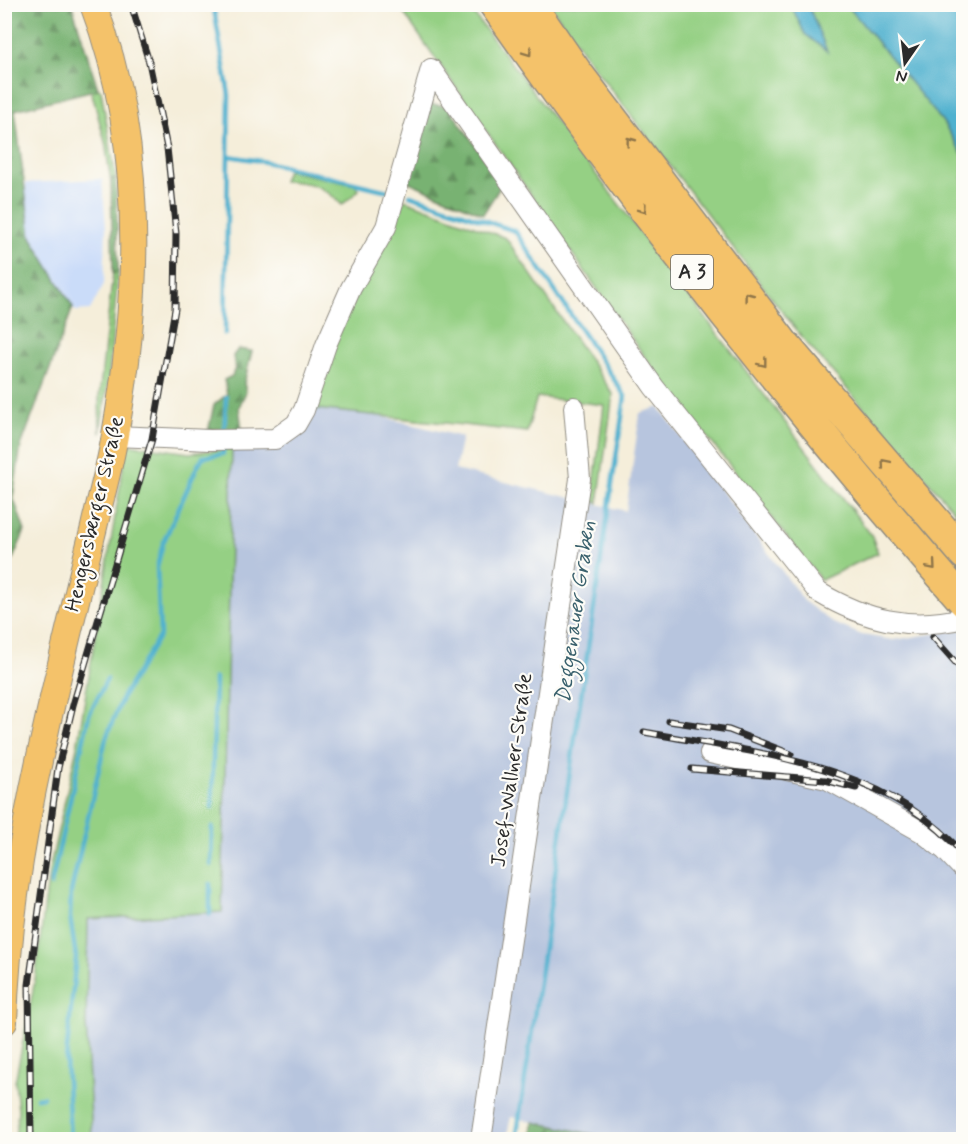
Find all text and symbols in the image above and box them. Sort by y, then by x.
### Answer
north arrow [875,33,935,93]
one-way arrow [521,46,532,57]
text: N [894,65,909,88]
one-way arrow [626,137,637,148]
one-way arrow [636,203,647,214]
road number: A 3 [671,255,713,289]
one-way arrow [744,292,755,303]
one-way arrow [756,357,767,368]
street label: Hengersberger Straße [59,413,133,615]
one-way arrow [882,459,893,470]
water label: Deggenauer Graben [549,519,606,706]
one-way arrow [925,559,936,570]
street label: Josef-Wallner-Straße [485,671,539,869]

